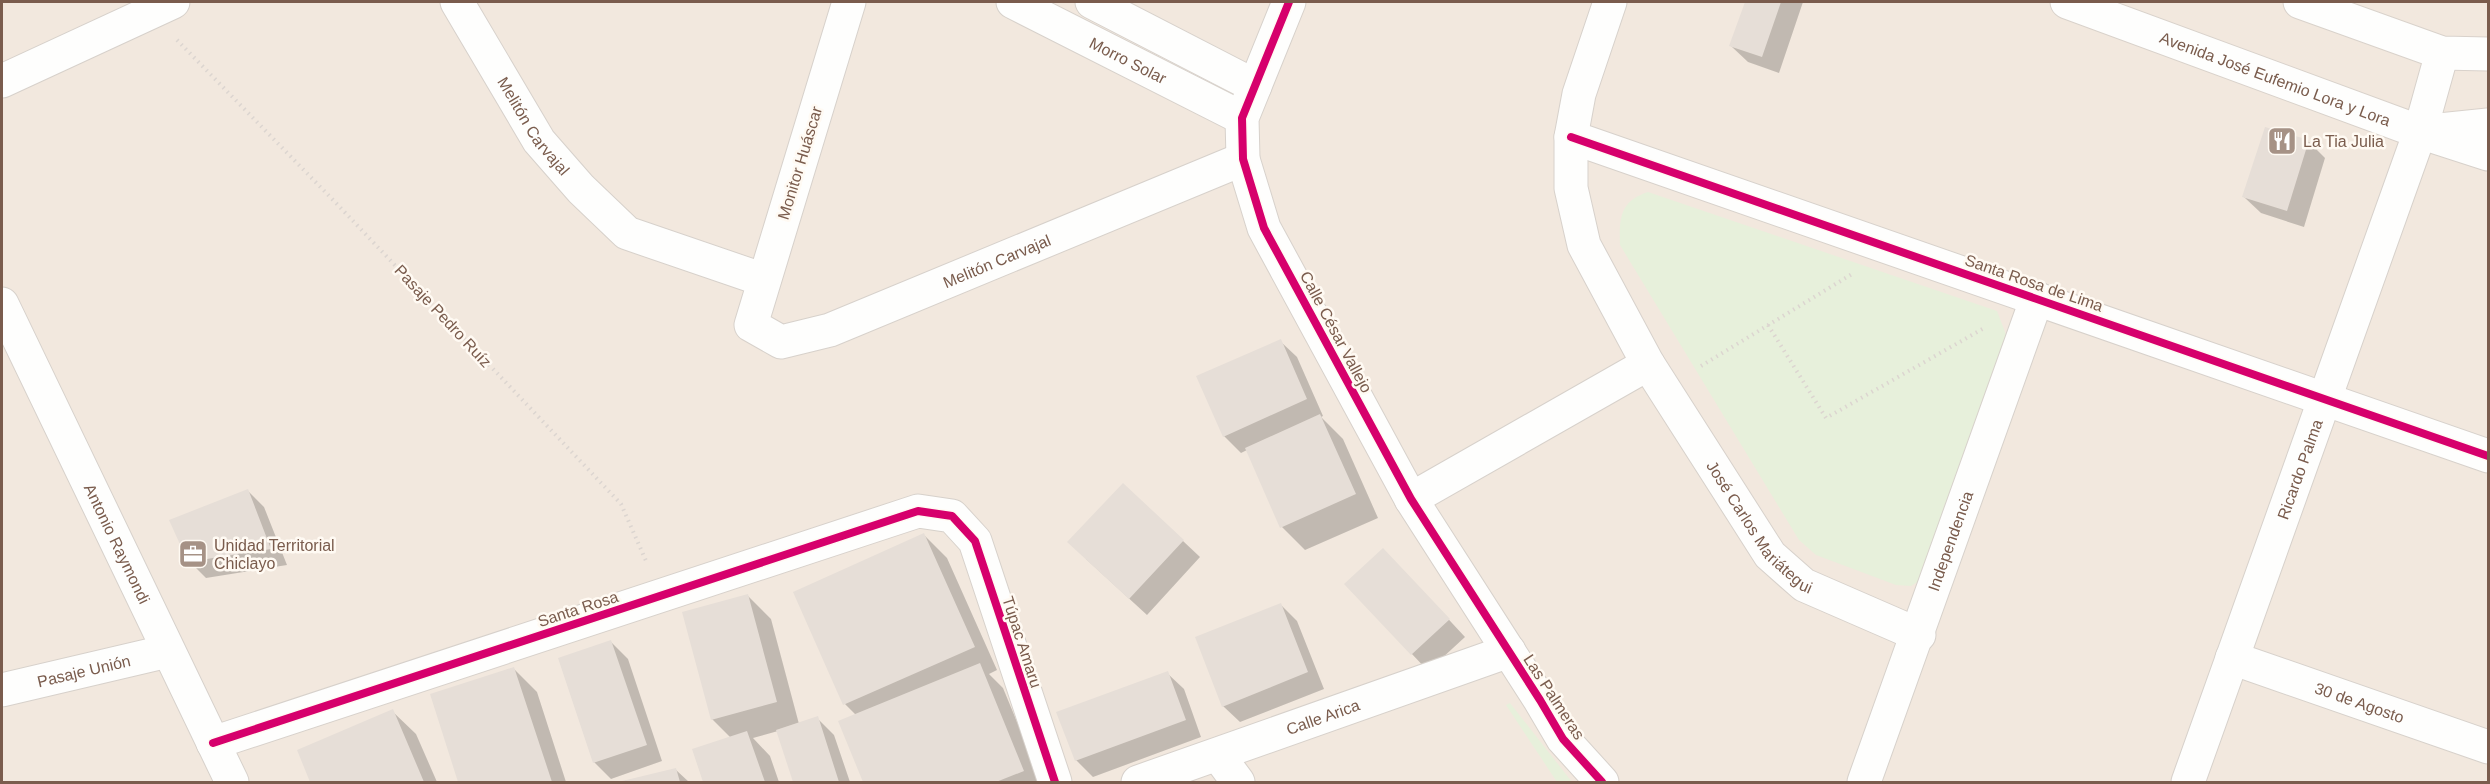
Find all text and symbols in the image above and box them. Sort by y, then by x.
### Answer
street label: Avenida José Eufemio Lora y Lora [2158,28,2393,129]
street label: Morro Solar [1087,34,1170,87]
street label: Melitón Carvajal [495,74,573,178]
street label: Monitor Huáscar [775,104,825,222]
restaurant icon: La Tia Julia [2266,125,2298,157]
place label: La Tia Julia [2303,133,2384,150]
street label: Melitón Carvajal [941,231,1053,291]
street label: Santa Rosa de Lima [1963,251,2105,315]
street label: Pasaje Pedro Ruíz [391,261,495,371]
street label: Calle César Vallejo [1297,268,1375,396]
street label: Ricardo Palma [2274,417,2325,522]
street label: José Carlos Mariátegui [1704,458,1815,596]
street label: Antonio Raymondi [81,481,153,606]
street label: Independencia [1924,489,1976,593]
place label: Unidad Territorial Chiclayo [214,537,335,572]
office icon: Unidad Territorial Chiclayo [177,538,209,570]
street label: Santa Rosa [536,588,620,630]
street label: Túpac Amaru [999,594,1045,690]
street label: Las Palmeras [1520,651,1588,743]
street label: Pasaje Unión [35,652,132,690]
street label: 30 de Agosto [2313,679,2407,726]
street label: Calle Arica [1284,696,1362,737]

